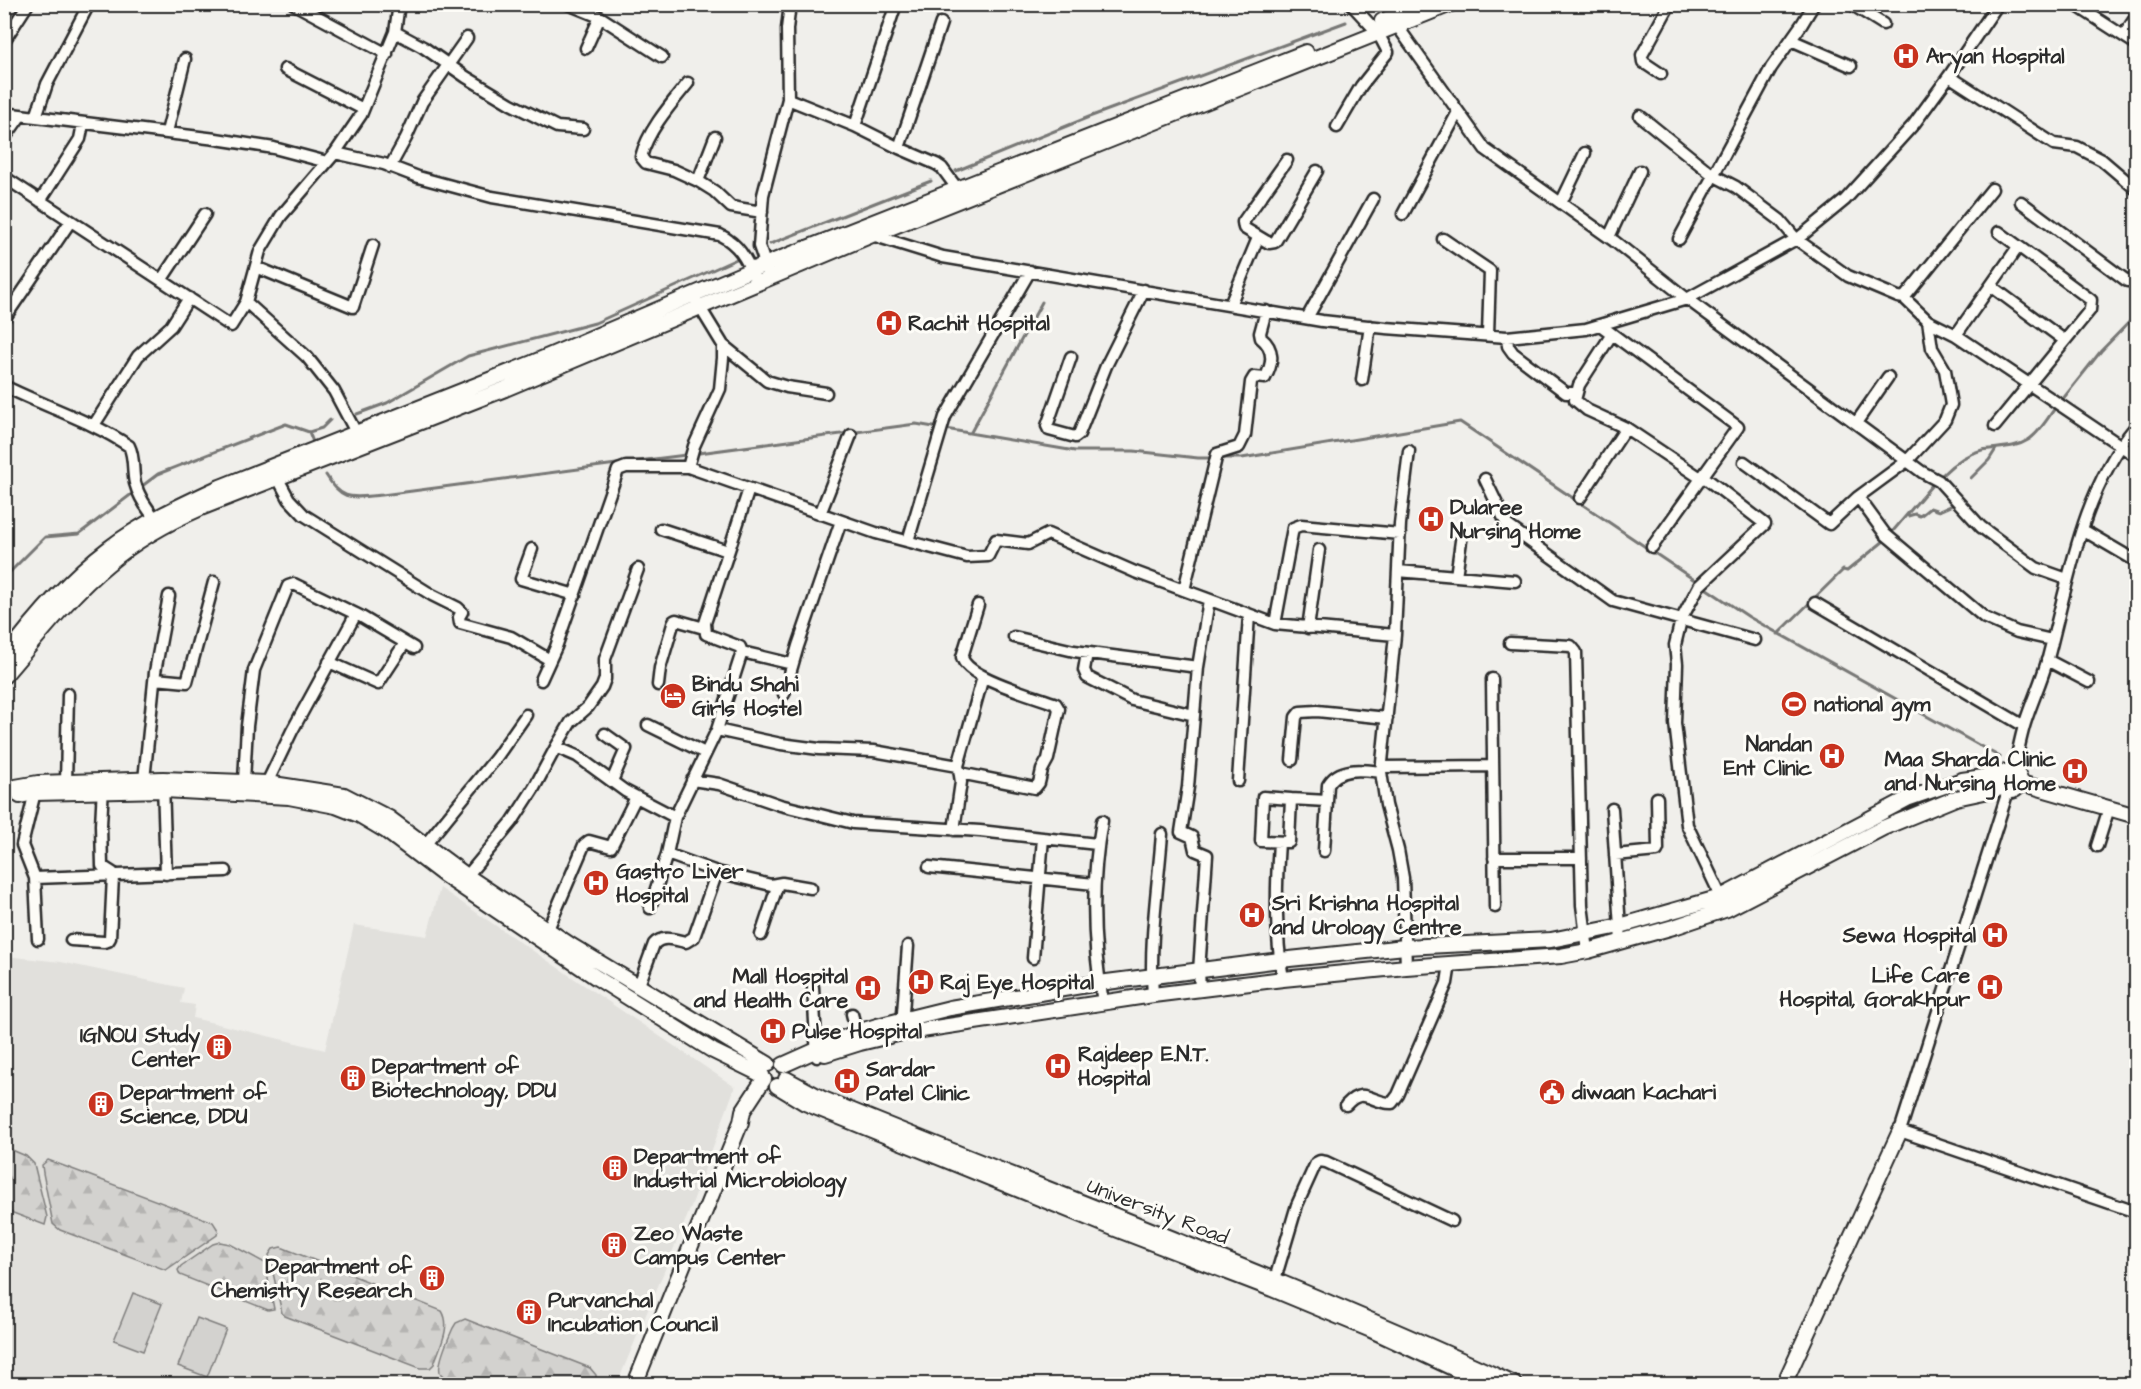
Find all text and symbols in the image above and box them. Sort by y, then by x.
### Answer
hospital icon: Aryan Hospital [1891,41,1921,71]
place label: Aryan Hospital [1926,42,2065,74]
hospital icon: Rachit Hospital [874,308,904,338]
place label: Rachit Hospital [908,309,1051,339]
place label: Dularee Nursing Home [1450,493,1582,548]
hospital icon: Dularee Nursing Home [1416,504,1446,534]
place label: Bindu Shahi Girls Hostel [692,670,802,723]
hotel icon: Bindu Shahi Girls Hostel [658,681,688,711]
sports icon: national gym [1779,689,1809,719]
place label: national gym [1814,690,1931,722]
place label: Nandan Ent Clinic [1724,730,1813,783]
hospital icon: Nandan Ent Clinic [1817,741,1847,771]
place label: Maa Sharda Clinic and Nursing Home [1884,745,2057,800]
hospital icon: Maa Sharda Clinic and Nursing Home [2060,756,2090,786]
place label: Gastro Liver Hospital [616,857,744,911]
hospital icon: Gastro Liver Hospital [581,868,611,898]
place label: Sri Krishna Hospital and Urology Centre [1271,889,1462,945]
hospital icon: Sri Krishna Hospital and Urology Centre [1237,900,1267,930]
hospital icon: Sewa Hospital [1980,920,2010,950]
place label: Sewa Hospital [1842,921,1977,951]
place label: Life Care Hospital, Gorakhpur [1780,961,1971,1015]
place label: Mall Hospital and Health Care [693,962,849,1015]
hospital icon: Raj Eye Hospital [906,967,936,997]
place label: Raj Eye Hospital [940,968,1095,1000]
hospital icon: Life Care Hospital, Gorakhpur [1975,972,2005,1002]
hospital icon: Mall Hospital and Health Care [853,973,883,1003]
hospital icon: Pulse Hospital [758,1016,788,1046]
place label: Pulse Hospital [792,1017,923,1047]
place label: IGNOU Study Center [80,1021,200,1074]
building icon: IGNOU Study Center [204,1032,234,1062]
place label: Rajdeep E.N.T. Hospital [1078,1040,1209,1094]
hospital icon: Rajdeep E.N.T. Hospital [1043,1051,1073,1081]
place label: Department of Biotechnology, DDU [372,1052,557,1108]
place label: Sardar Patel Clinic [865,1055,971,1108]
building icon: Department of Biotechnology, DDU [338,1063,368,1093]
hospital icon: Sardar Patel Clinic [832,1066,862,1096]
public building icon: diwaan kachari [1537,1077,1567,1107]
place label: Department of Science, DDU [119,1078,267,1131]
place label: diwaan kachari [1571,1078,1717,1107]
building icon: Department of Science, DDU [86,1089,116,1119]
place label: Department of Industrial Microbiology [634,1142,847,1198]
building icon: Department of Industrial Microbiology [600,1153,630,1183]
street label: University Road [1082,1171,1233,1254]
place label: Zeo Waste Campus Center [634,1219,786,1273]
building icon: Zeo Waste Campus Center [599,1230,629,1260]
place label: Department of Chemistry Research [211,1252,413,1308]
building icon: Department of Chemistry Research [417,1263,447,1293]
place label: Purvanchal Incubation Council [548,1286,719,1339]
building icon: Purvanchal Incubation Council [514,1297,544,1327]

